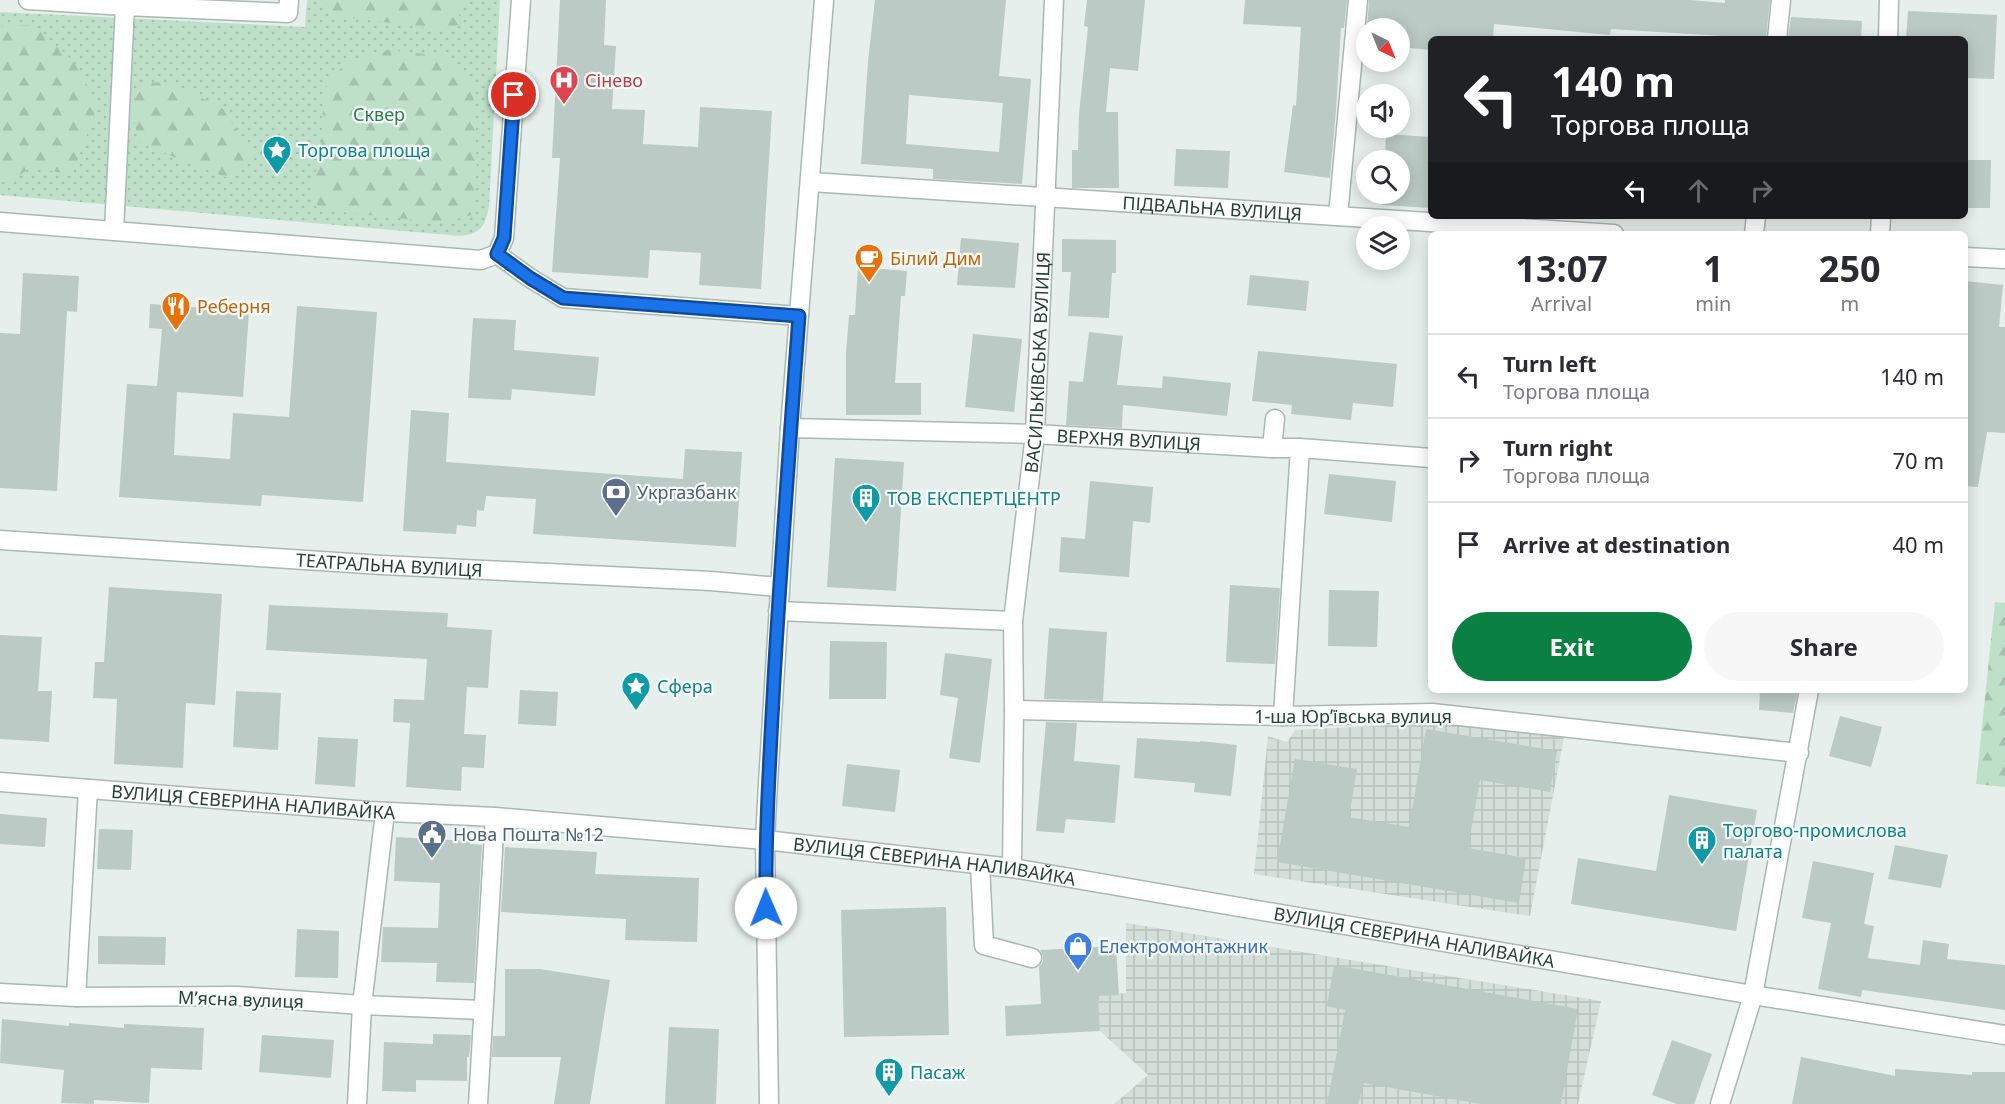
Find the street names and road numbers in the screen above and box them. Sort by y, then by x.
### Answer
street label: ПІДВАЛЬНА ВУЛИЦЯ [1122,190,1303,226]
street label: ВАСИЛЬКІВСЬКА ВУЛИЦЯ [1019,251,1055,474]
street label: ВЕРХНЯ ВУЛИЦЯ [1056,423,1202,456]
street label: ТЕАТРАЛЬНА ВУЛИЦЯ [295,547,483,582]
street label: 1-ша Юрʼївська вулиця [1254,704,1452,728]
street label: ВУЛИЦЯ СЕВЕРИНА НАЛИВАЙКА [110,779,396,824]
street label: ВУЛИЦЯ СЕВЕРИНА НАЛИВАЙКА [792,831,1078,891]
street label: ВУЛИЦЯ СЕВЕРИНА НАЛИВАЙКА [1272,901,1557,973]
street label: Мʼясна вулиця [178,985,304,1013]

